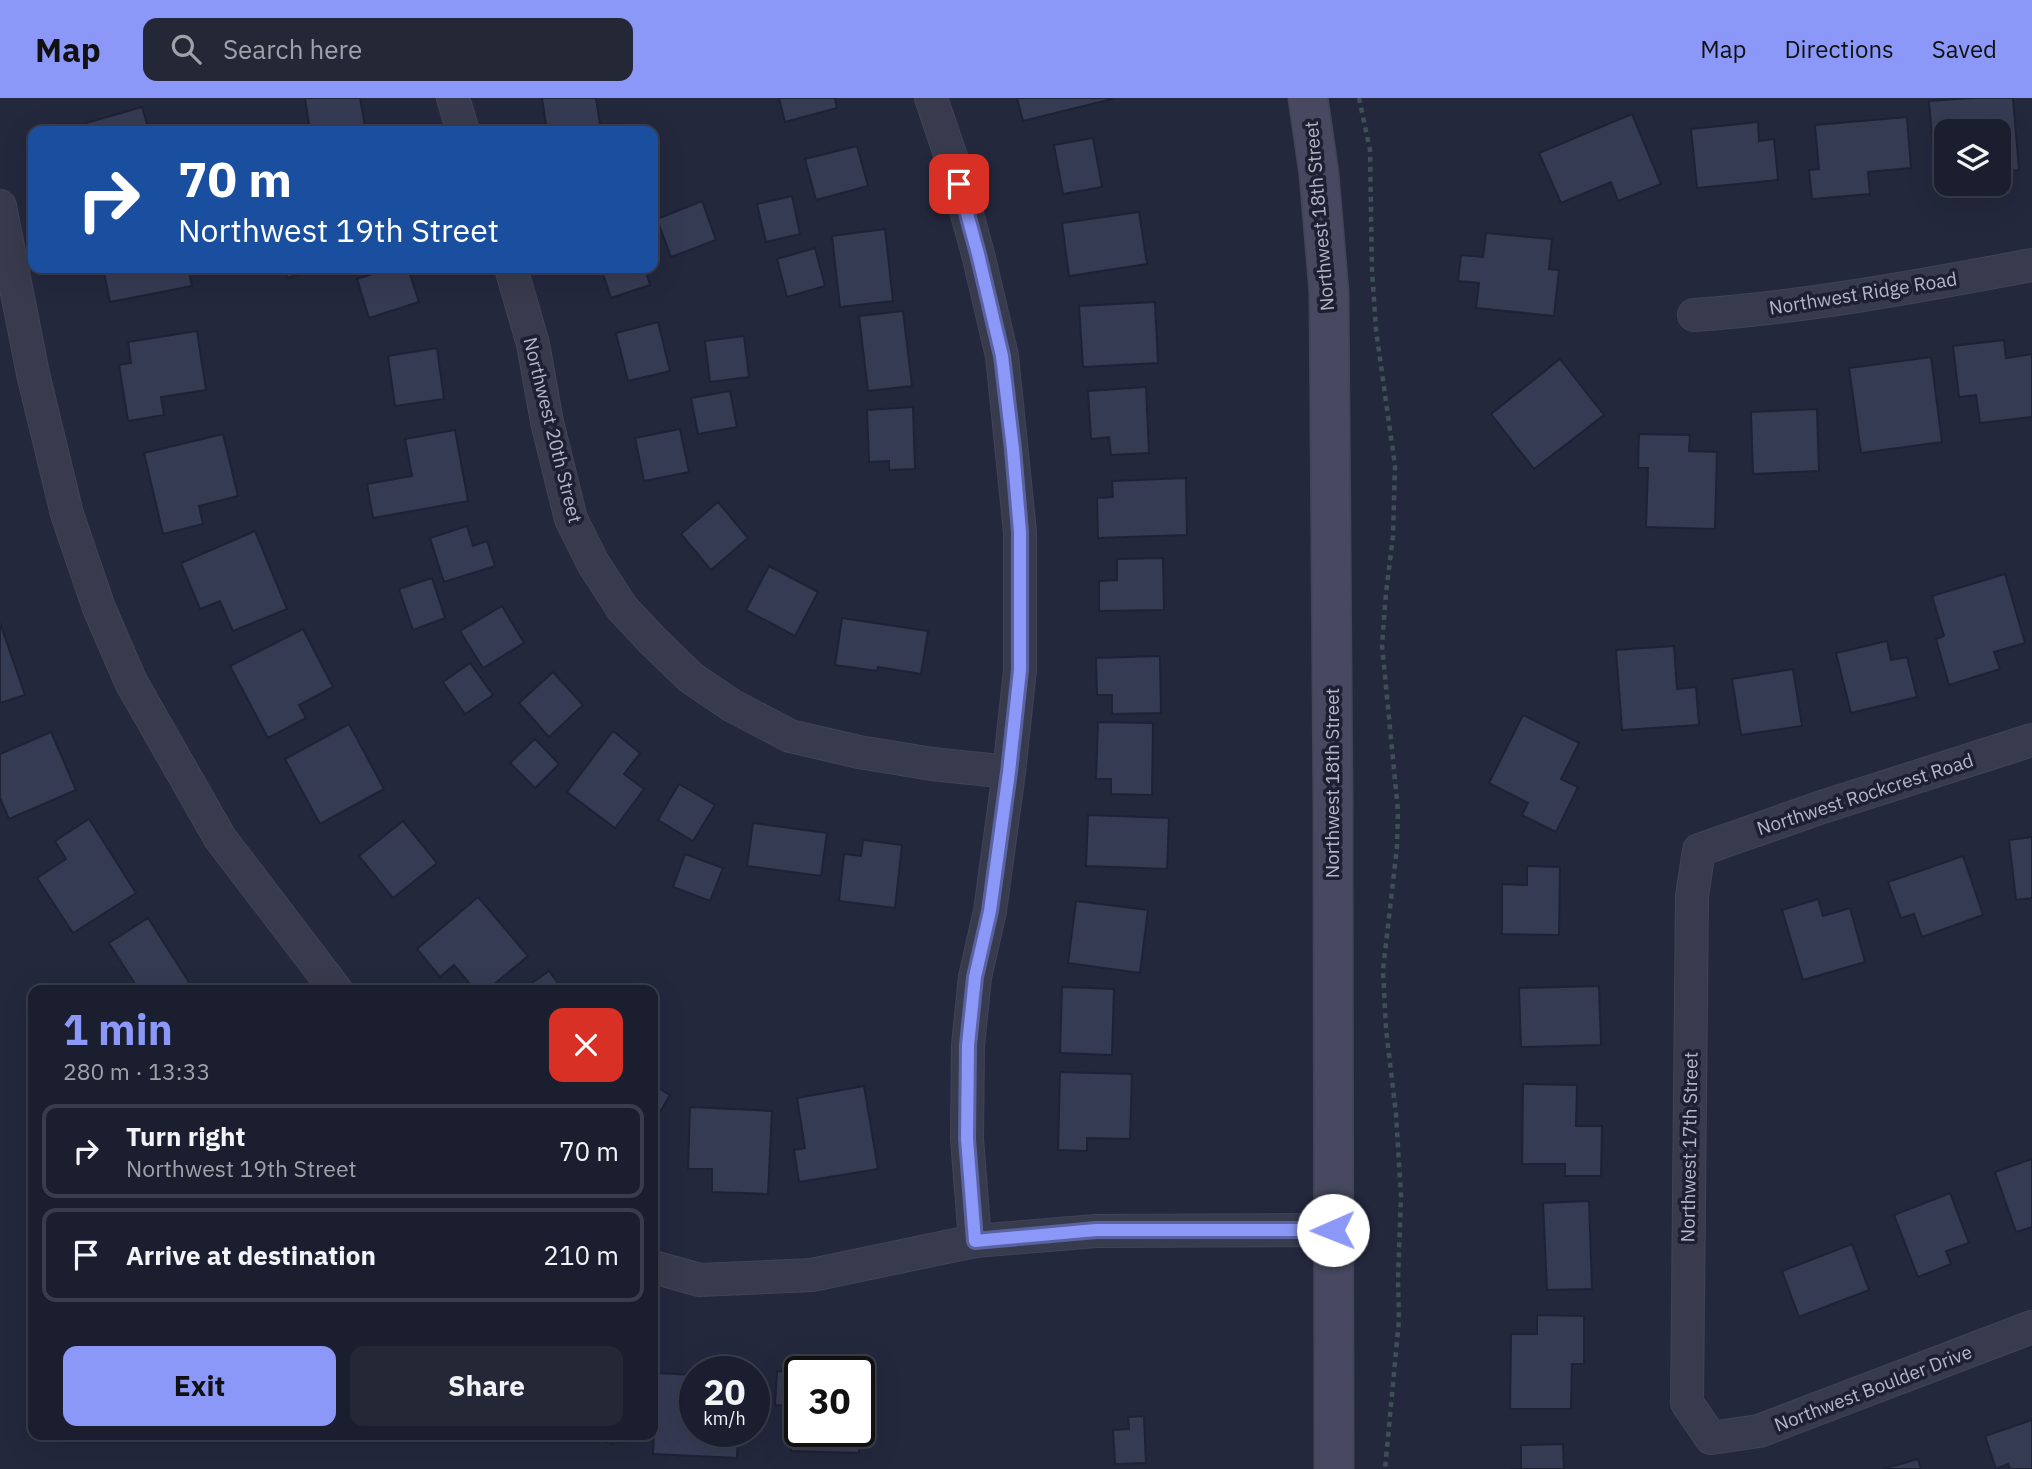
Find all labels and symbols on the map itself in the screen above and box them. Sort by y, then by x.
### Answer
street label: Northwest 18th Street [1299,120,1339,312]
pin [929,154,989,214]
street label: Northwest Ridge Road [1767,266,1959,320]
street label: Northwest 20th Street [518,335,588,525]
street label: Northwest 18th Street [1320,688,1344,878]
street label: Northwest Rockcrest Road [1754,748,1976,840]
street label: Northwest 17th Street [1675,1052,1703,1242]
position arrow [1296,1193,1370,1267]
street label: Northwest Boulder Drive [1771,1339,1975,1437]
speed limit sign: 30 [784,1356,875,1447]

